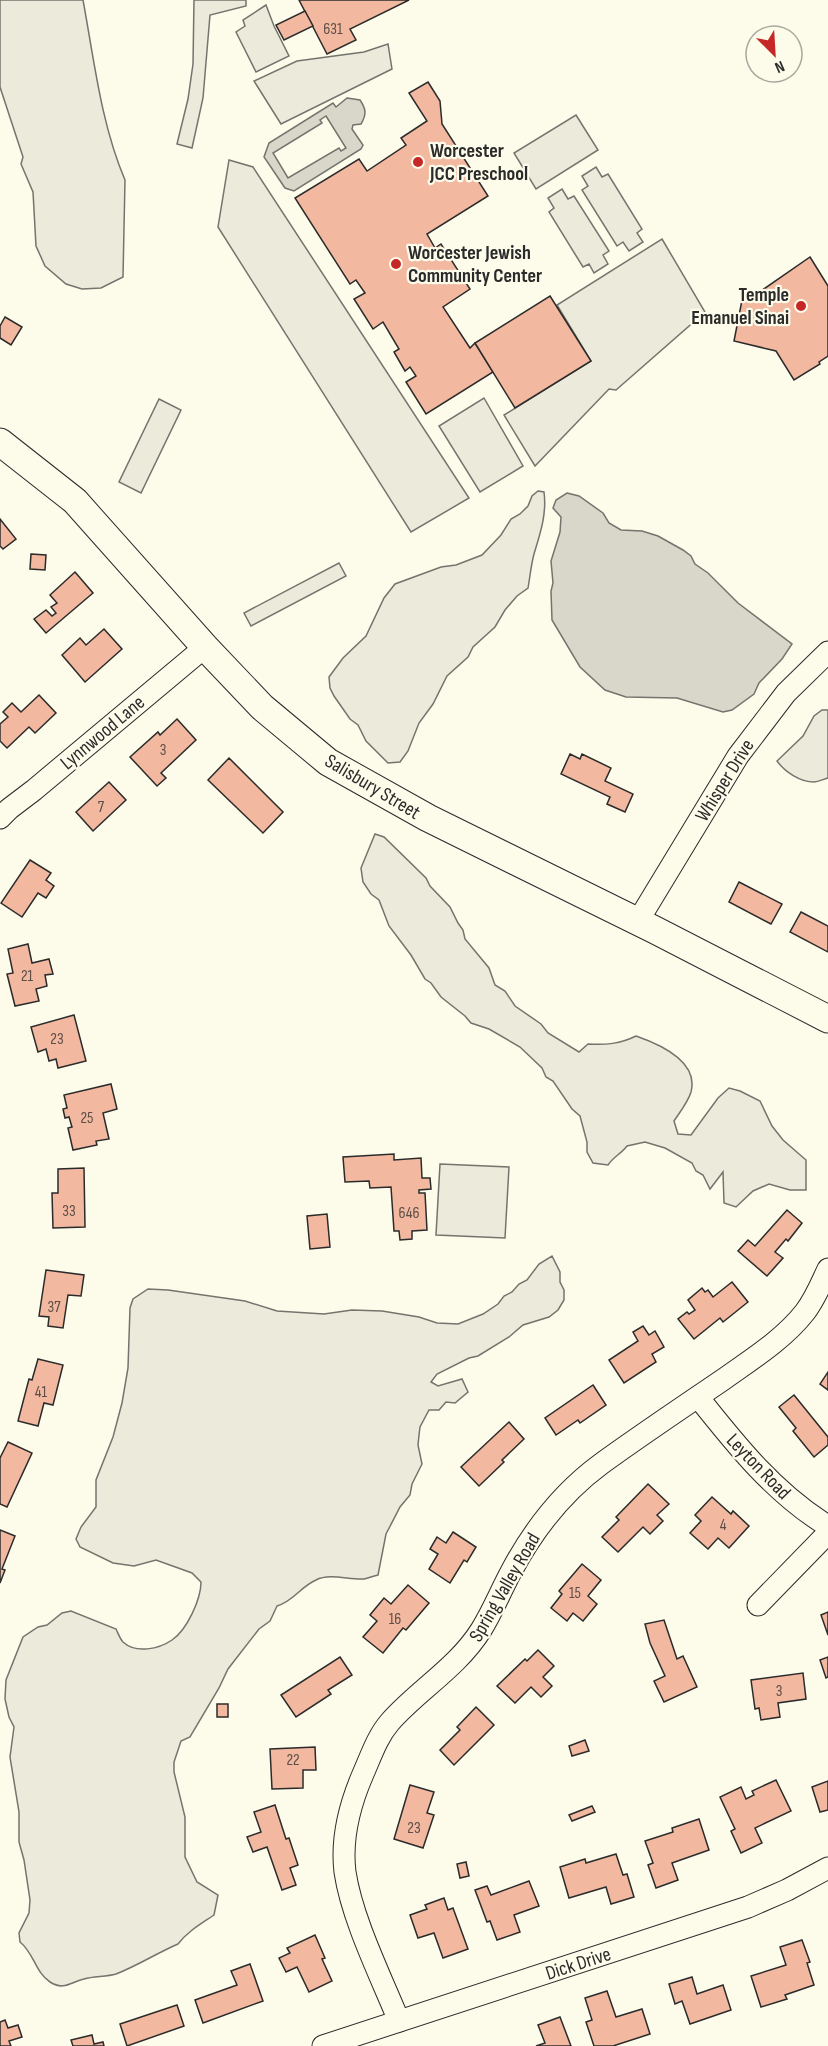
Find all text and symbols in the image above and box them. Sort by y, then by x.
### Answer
house number: 631 [323,20,343,39]
north arrow [744,24,804,84]
text: N [772,56,787,77]
place label: Worcester JCC Preschool [429,139,528,186]
marker: Worcester JCC Preschool [411,155,425,169]
place label: Worcester Jewish Community Center [408,241,542,288]
marker: Worcester Jewish Community Center [389,257,403,271]
place label: Temple Emanuel Sinai [691,283,789,330]
marker: Temple Emanuel Sinai [794,299,808,313]
street label: Lynnwood Lane [56,691,150,775]
street label: Whisper Drive [690,735,760,826]
house number: 3 [160,741,166,760]
street label: Salisbury Street [320,749,425,825]
house number: 7 [98,798,105,817]
house number: 21 [21,967,34,986]
house number: 23 [50,1030,64,1049]
house number: 25 [80,1109,94,1128]
house number: 33 [62,1202,76,1221]
house number: 646 [399,1204,419,1223]
house number: 37 [47,1298,61,1317]
house number: 41 [35,1383,48,1402]
street label: Leyton Road [721,1429,795,1505]
house number: 4 [720,1516,727,1535]
street label: Spring Valley Road [464,1529,546,1646]
house number: 15 [569,1584,581,1603]
house number: 16 [389,1610,401,1629]
house number: 3 [776,1682,782,1701]
house number: 22 [286,1751,300,1770]
house number: 23 [407,1819,421,1838]
street label: Dick Drive [543,1942,614,1986]

